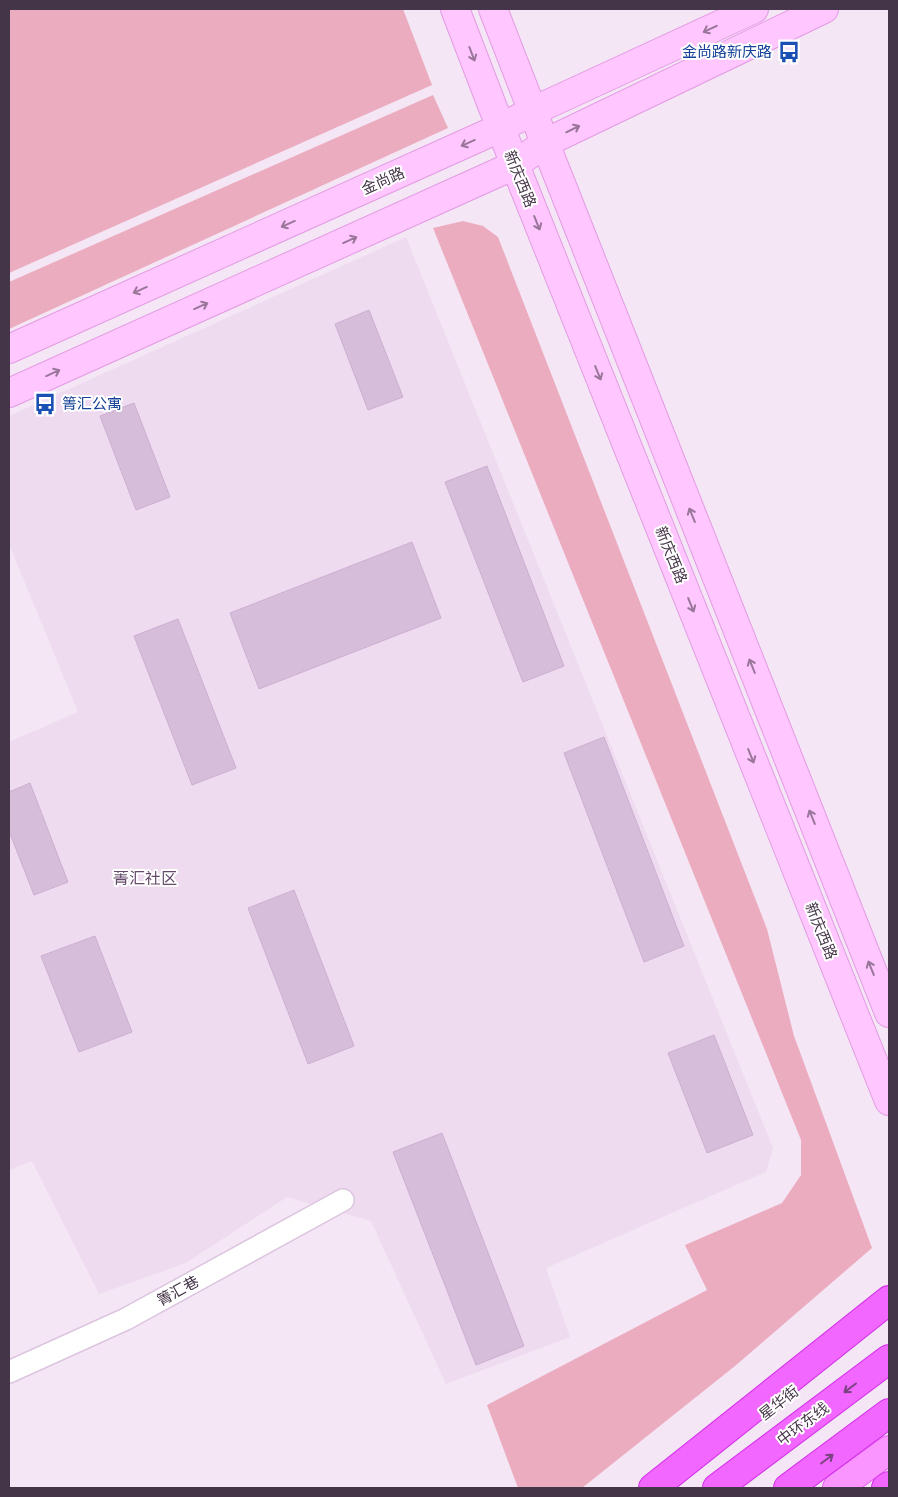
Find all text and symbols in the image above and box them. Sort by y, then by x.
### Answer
one-way arrow [703,25,718,35]
bus stop icon: 金尚路新庆路 [776,39,802,65]
place label: 金尚路新庆路 [682,43,772,61]
one-way arrow [468,46,477,62]
one-way arrow [565,124,580,133]
one-way arrow [461,138,476,148]
street label: 新庆西路 [500,148,540,210]
street label: 金尚路 [359,164,407,198]
one-way arrow [534,215,543,230]
one-way arrow [281,219,296,229]
one-way arrow [342,234,357,244]
one-way arrow [133,286,148,296]
one-way arrow [193,301,208,311]
one-way arrow [594,365,603,380]
one-way arrow [45,367,60,377]
bus stop icon: 箐汇公寓 [32,391,58,417]
place label: 箐汇公寓 [62,395,122,413]
one-way arrow [687,507,696,523]
street label: 新庆西路 [651,524,691,586]
one-way arrow [687,597,696,613]
one-way arrow [747,659,756,674]
one-way arrow [747,748,756,763]
one-way arrow [806,810,816,825]
district label: 菁汇社区 [113,869,177,888]
street label: 新庆西路 [801,900,841,962]
one-way arrow [866,961,876,976]
street label: 箐汇巷 [154,1272,202,1310]
street label: 星华街 [756,1382,802,1424]
one-way arrow [844,1383,857,1394]
street label: 中环东线 [774,1399,832,1449]
one-way arrow [820,1454,834,1464]

